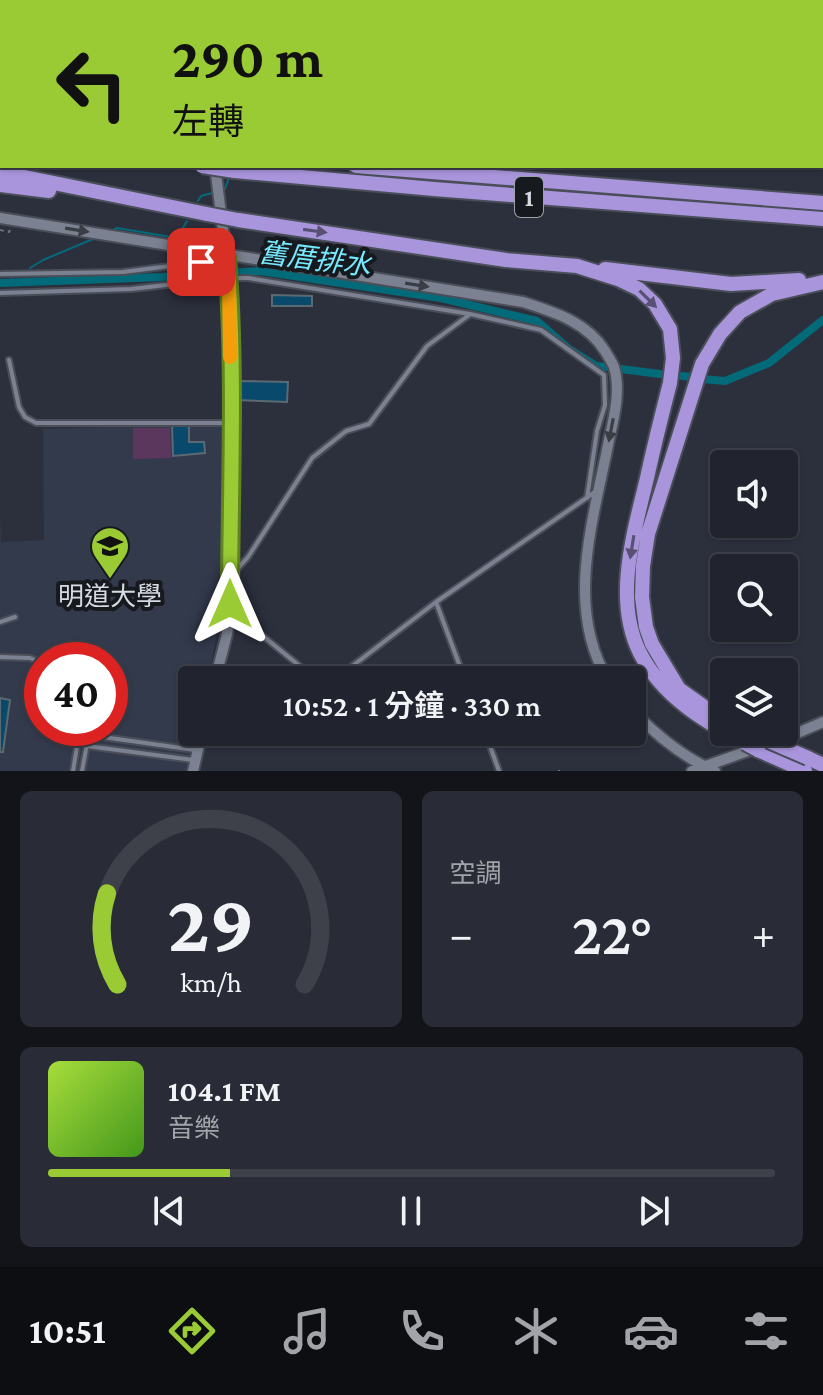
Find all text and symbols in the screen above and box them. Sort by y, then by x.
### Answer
text: 290 m [172,27,323,89]
icon: left [40,32,144,136]
text: 左轉 [172,102,244,142]
road number: 1 [515,177,543,217]
one-way arrow [65,224,90,237]
one-way arrow [303,225,328,238]
pin [167,228,235,296]
water label: 舊厝排水 [258,237,374,281]
icon: arrive [179,240,223,284]
one-way arrow [404,279,429,292]
one-way arrow [639,289,657,308]
one-way arrow [604,417,617,442]
map controls [710,450,798,746]
button: sound [710,450,798,538]
school or university icon: 明道大學 [89,525,131,580]
one-way arrow [625,535,637,560]
button: search [710,554,798,642]
position arrow [188,562,272,646]
place label: 明道大學 [58,582,162,611]
speed limit sign: 40 [24,642,128,746]
button: layers [710,658,798,746]
text: 10:52 · 1 分鐘 · 330 m [283,689,541,722]
text: 空調 [450,859,502,888]
text: 29 [167,876,254,969]
text: 22° [572,900,652,967]
text: − [450,910,473,958]
text: + [752,910,775,958]
text: km/h [180,966,242,998]
text: 104.1 FM [168,1074,281,1107]
text: 音樂 [168,1114,220,1143]
icon: previous [147,1189,191,1233]
icon: pause [389,1189,433,1233]
icon: next [632,1189,676,1233]
icon: directions [164,1303,220,1359]
icon: music [279,1303,335,1359]
icon: phone [394,1303,450,1359]
icon: climate [508,1303,564,1359]
icon: car [623,1303,679,1359]
icon: filters [738,1303,794,1359]
text: 10:51 [29,1311,106,1351]

